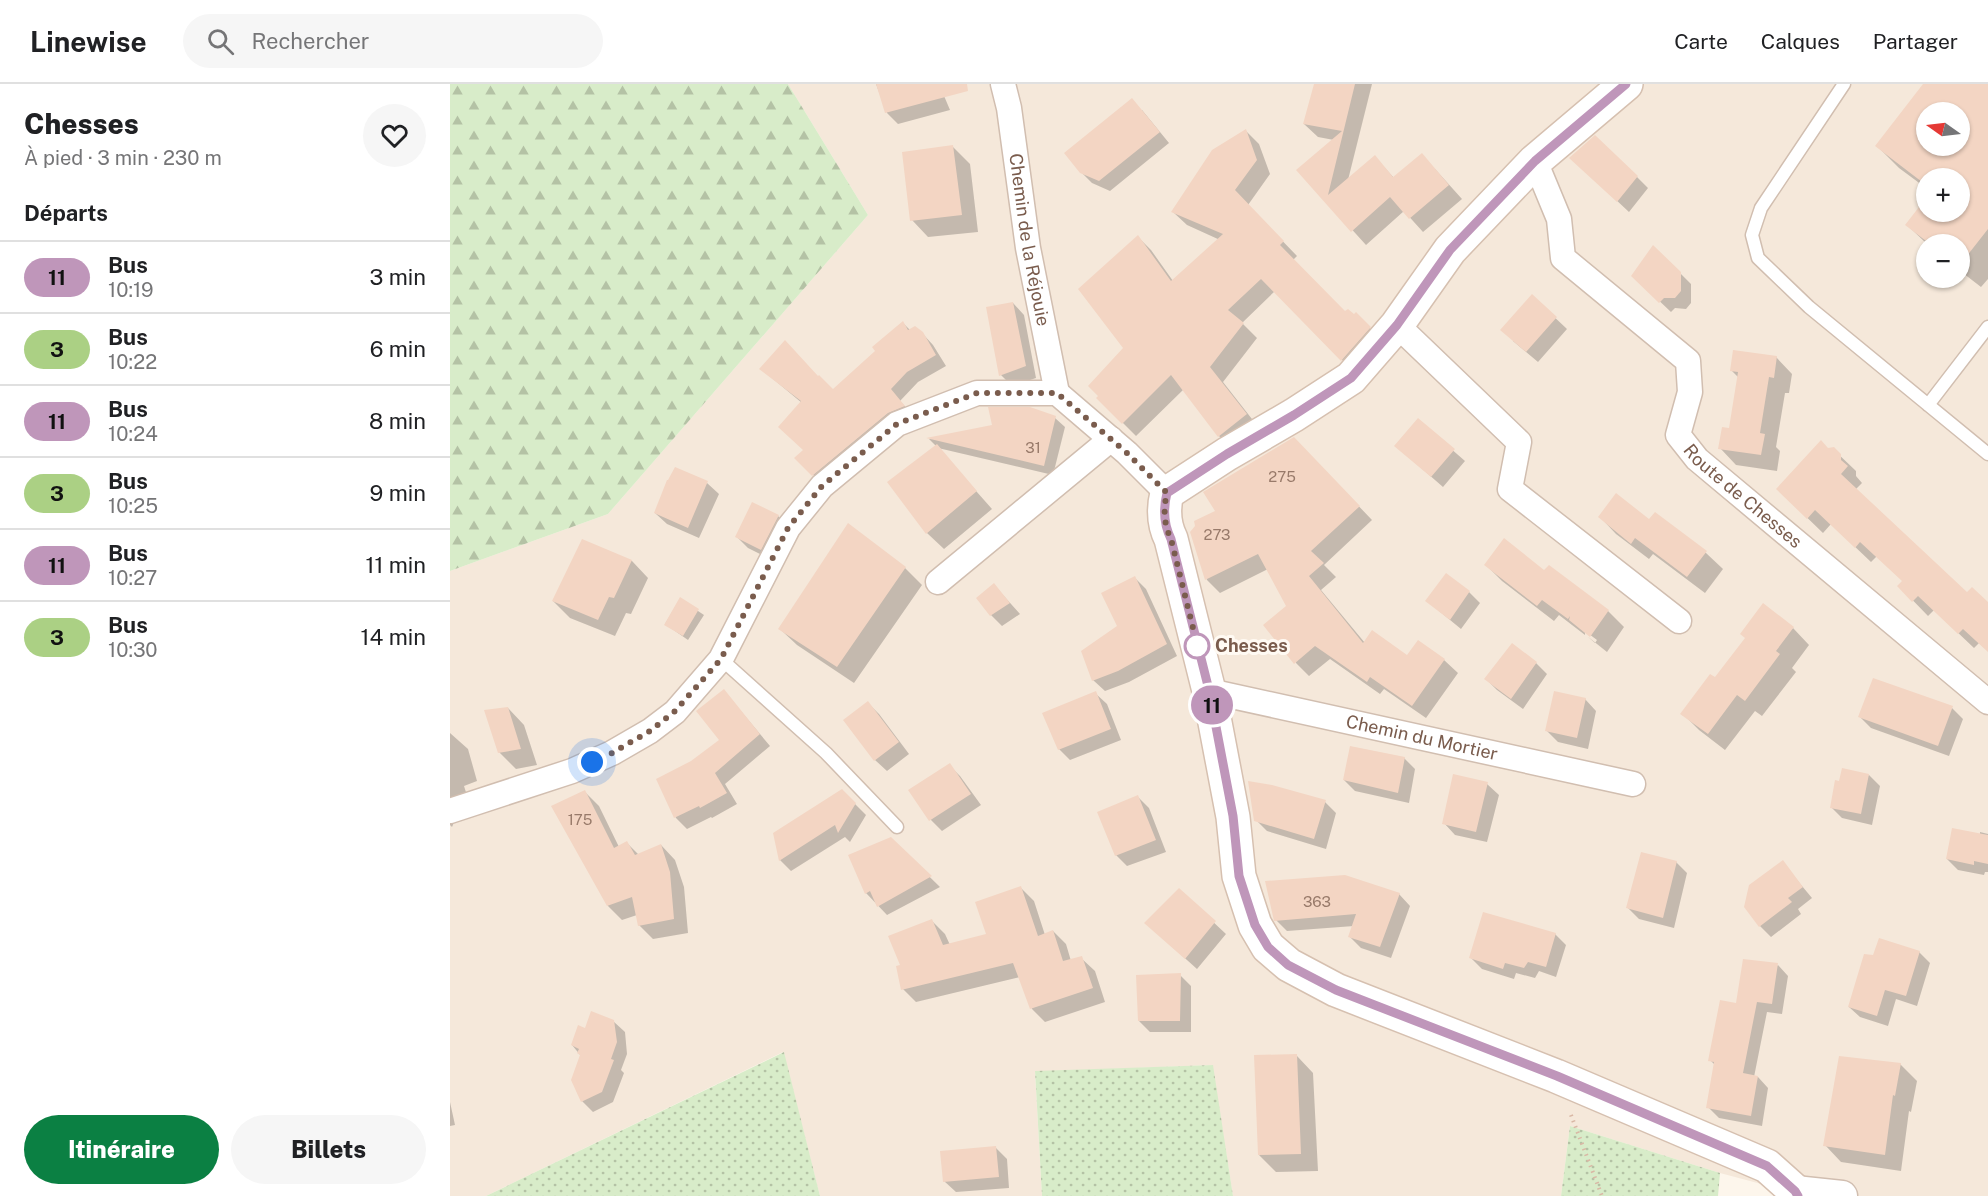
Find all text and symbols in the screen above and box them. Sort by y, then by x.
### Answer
search box [183,14,603,68]
text: Linewise [30,25,147,58]
icon: search [204,25,237,58]
text: Rechercher [252,28,369,54]
text: Carte [1674,29,1728,54]
text: Calques [1761,29,1840,54]
text: Partager [1873,29,1958,54]
north arrow [1916,102,1970,156]
map controls [1916,102,1970,288]
button: heart [363,104,426,167]
text: Chesses [24,107,139,140]
text: À pied · 3 min · 230 m [24,146,222,170]
street label: Chemin de la Réjouie [1005,152,1054,328]
button: + [1916,168,1970,222]
text: Départs [24,200,108,226]
button: − [1916,234,1970,288]
text: Bus [108,252,148,278]
text: 3 min [369,264,426,290]
text: 11 [48,265,66,290]
text: 10:19 [108,278,154,302]
text: Bus [108,324,148,350]
text: 6 min [370,336,426,362]
text: 3 [50,337,64,362]
text: 10:22 [108,350,157,374]
text: Bus [108,396,148,422]
text: 8 min [369,408,426,434]
text: 11 [48,409,66,434]
text: 10:24 [108,422,158,446]
house number: 31 [1025,439,1041,456]
street label: Route de Chesses [1679,440,1806,552]
text: Bus [108,468,148,494]
house number: 275 [1268,468,1296,485]
text: 9 min [370,480,426,506]
text: 3 [50,481,64,506]
text: 10:25 [108,494,158,518]
house number: 273 [1203,526,1231,543]
text: Bus [108,540,148,566]
text: 11 min [365,552,426,578]
text: 11 [48,553,66,578]
text: 10:27 [108,566,157,590]
text: Bus [108,612,148,638]
text: 14 min [361,624,426,650]
text: 3 [50,625,64,650]
marker: Chesses [1184,633,1210,659]
place label: Chesses [1215,635,1288,656]
text: 10:30 [108,638,158,662]
line badge: 11 [1185,686,1239,724]
text: 11 [1203,693,1221,718]
street label: Chemin du Mortier [1344,710,1500,764]
your location [577,747,607,777]
house number: 175 [568,811,592,828]
house number: 363 [1303,893,1331,910]
button: Itinéraire [24,1115,219,1184]
button: Billets [231,1115,426,1184]

